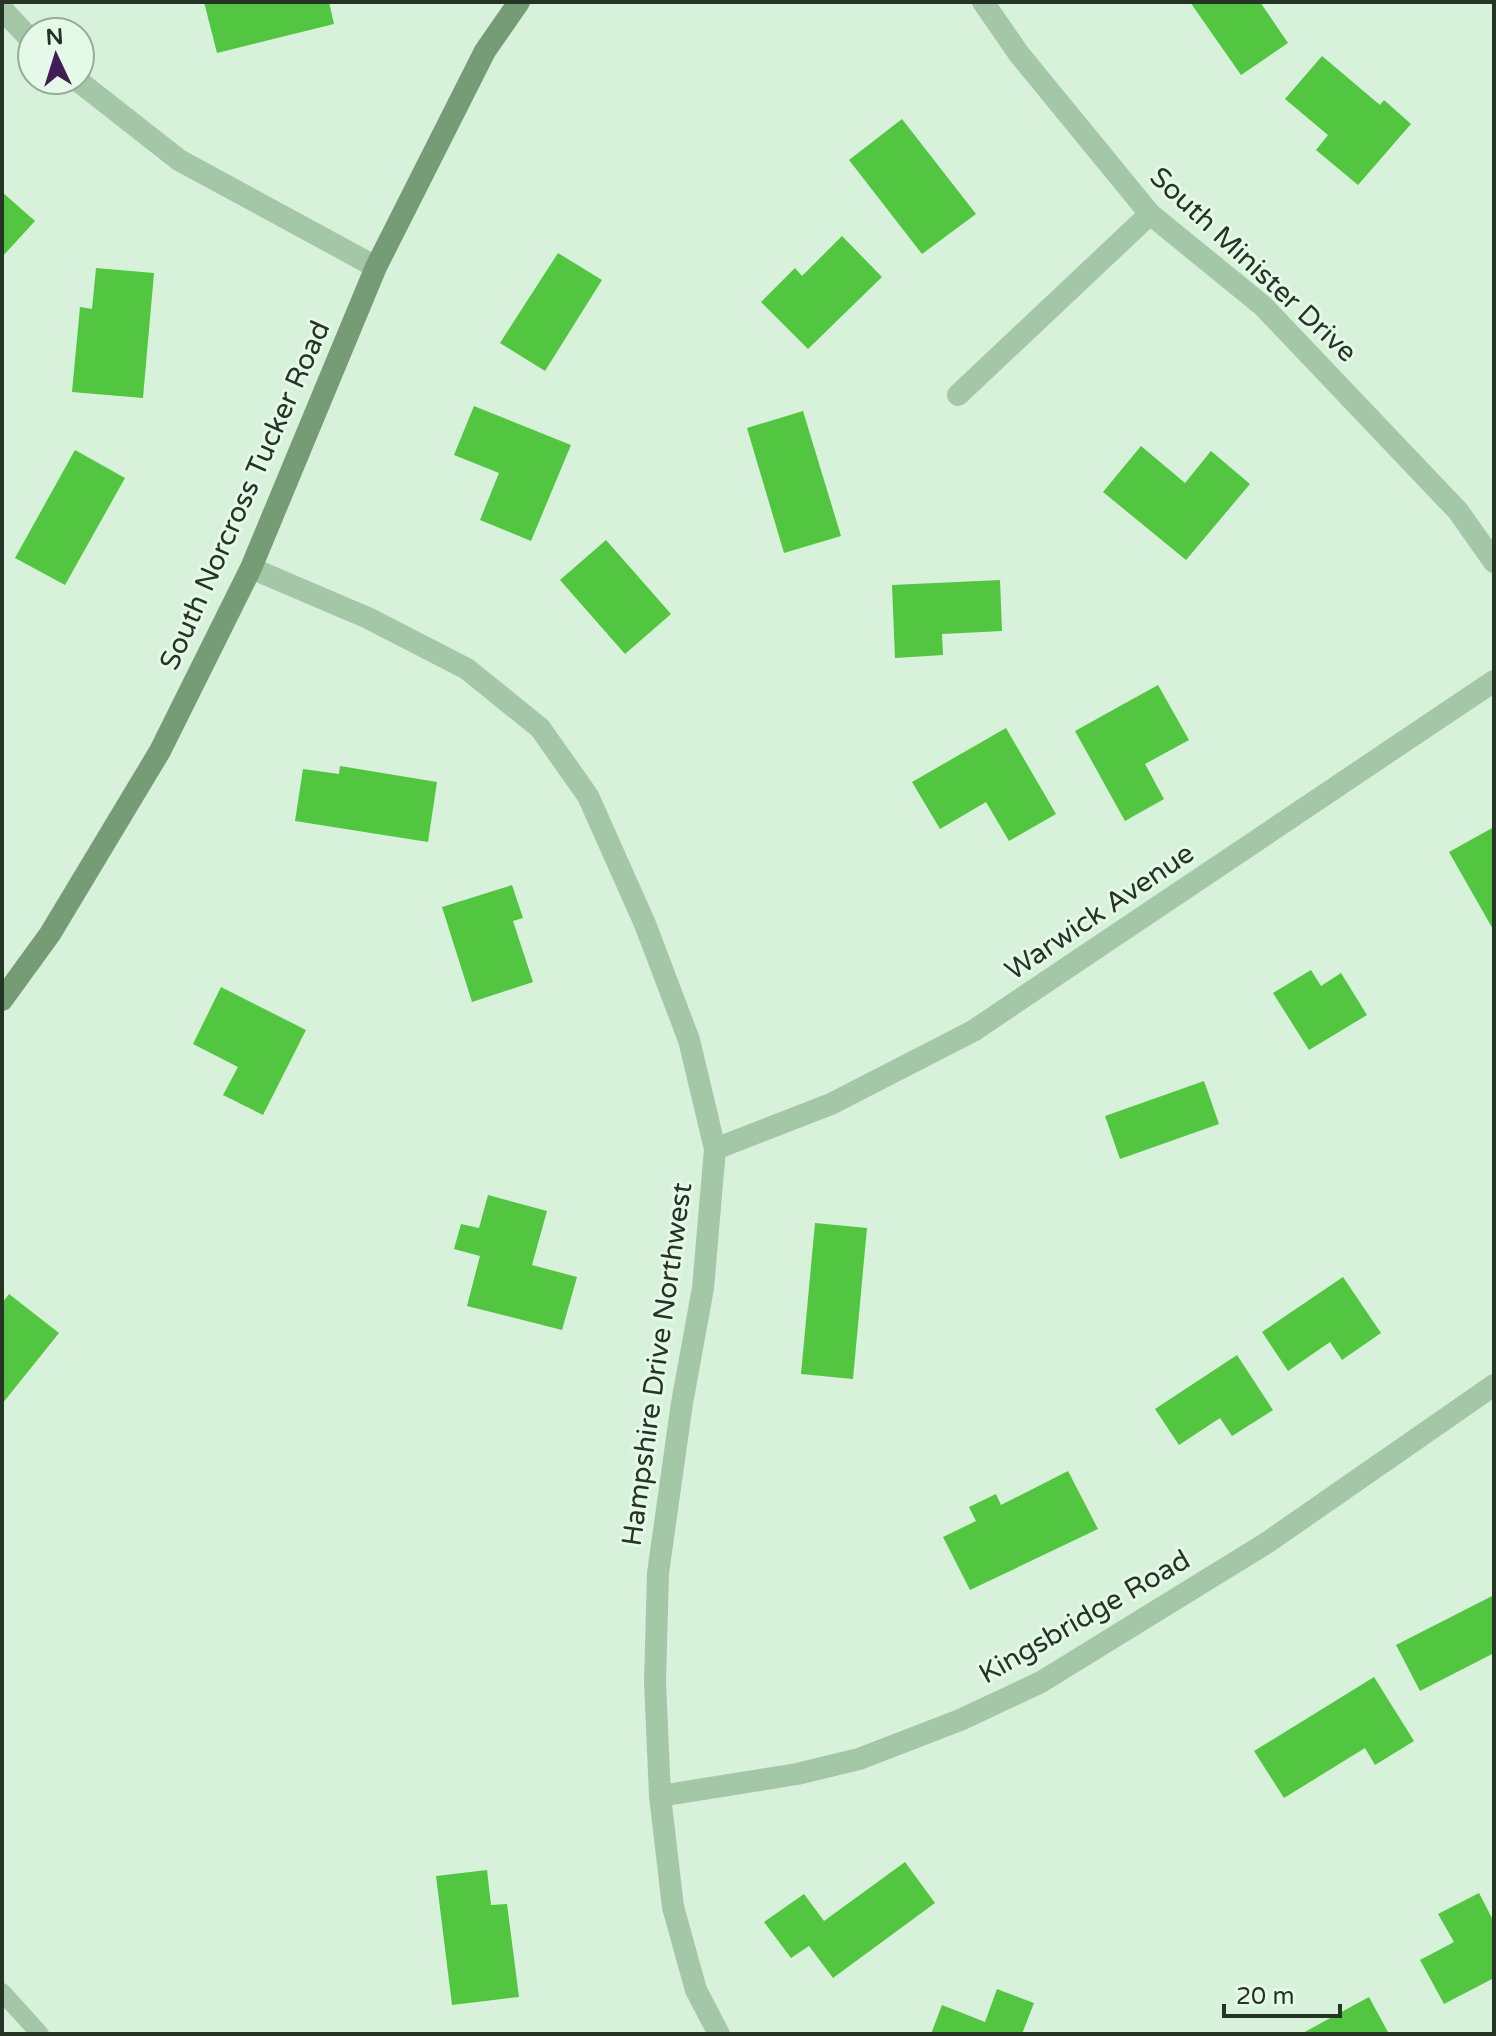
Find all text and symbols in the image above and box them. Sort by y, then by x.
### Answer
north arrow [16,16,96,96]
text: N [45,23,64,51]
street label: South Minister Drive [1143,160,1364,369]
street label: South Norcross Tucker Road [152,315,337,675]
street label: Warwick Avenue [999,836,1200,988]
street label: Hampshire Drive Northwest [615,1180,699,1548]
street label: Kingsbridge Road [973,1543,1196,1691]
scale bar [1224,1968,1340,2018]
text: 20 m [1236,1982,1294,2011]

